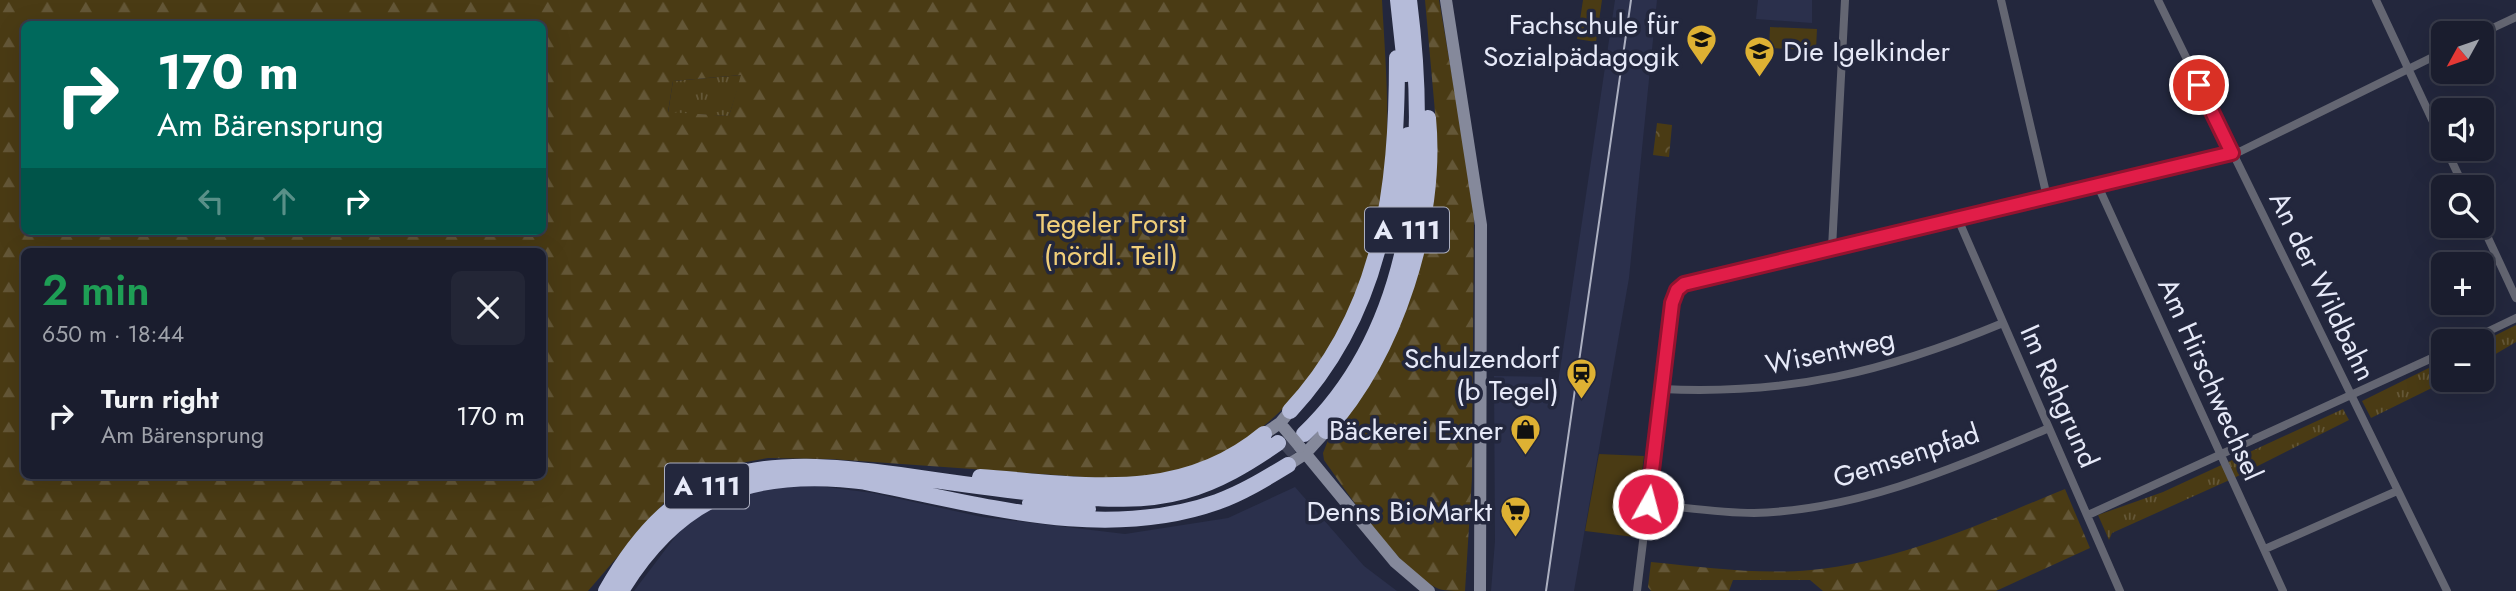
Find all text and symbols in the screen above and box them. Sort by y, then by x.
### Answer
place label: Fachschule für Sozialpädagogik [1483,4,1680,77]
north arrow [2431,21,2494,84]
map controls [2431,21,2494,392]
school or university icon: Fachschule für Sozialpädagogik [1685,23,1719,67]
place label: Die Igelkinder [1783,31,1951,72]
school or university icon: Die Igelkinder [1743,34,1777,78]
text: 170 m [157,37,299,107]
icon: right [42,49,133,140]
pin [2169,55,2229,115]
icon: arrive [2180,66,2218,104]
button: sound [2431,98,2494,161]
text: Am Bärensprung [157,102,384,148]
button: search [2431,175,2494,238]
icon: left [192,182,230,220]
icon: ahead [265,182,303,220]
icon: right [338,182,376,220]
street label: An der Wildbahn [2259,185,2386,388]
park label: Tegeler Forst (nördl. Teil) [1036,203,1186,276]
road number: A 111 [1365,207,1449,252]
button: + [2431,252,2494,315]
text: 2 min [42,260,150,321]
button: close [451,271,525,345]
street label: Am Hirschwechsel [2147,271,2274,487]
text: 650 m · 18:44 [42,317,184,351]
street label: Wisentweg [1762,318,1898,385]
street label: Im Rehgrund [2010,318,2109,474]
button: − [2431,329,2494,392]
place label: Schulzendorf (b Tegel) [1404,338,1560,411]
station icon: Schulzendorf (b Tegel) [1565,357,1599,401]
text: Turn right [101,380,219,418]
icon: right [42,397,80,435]
text: 170 m [456,397,525,435]
place label: Bäckerei Exner [1329,410,1503,451]
shop icon: Bäckerei Exner [1509,413,1543,457]
street label: Gemsenpfad [1828,413,1985,498]
text: Am Bärensprung [101,418,264,452]
road number: A 111 [665,464,749,508]
position arrow [1611,467,1685,541]
place label: Denns BioMarkt [1306,491,1492,532]
supermarket icon: Denns BioMarkt [1498,494,1532,538]

